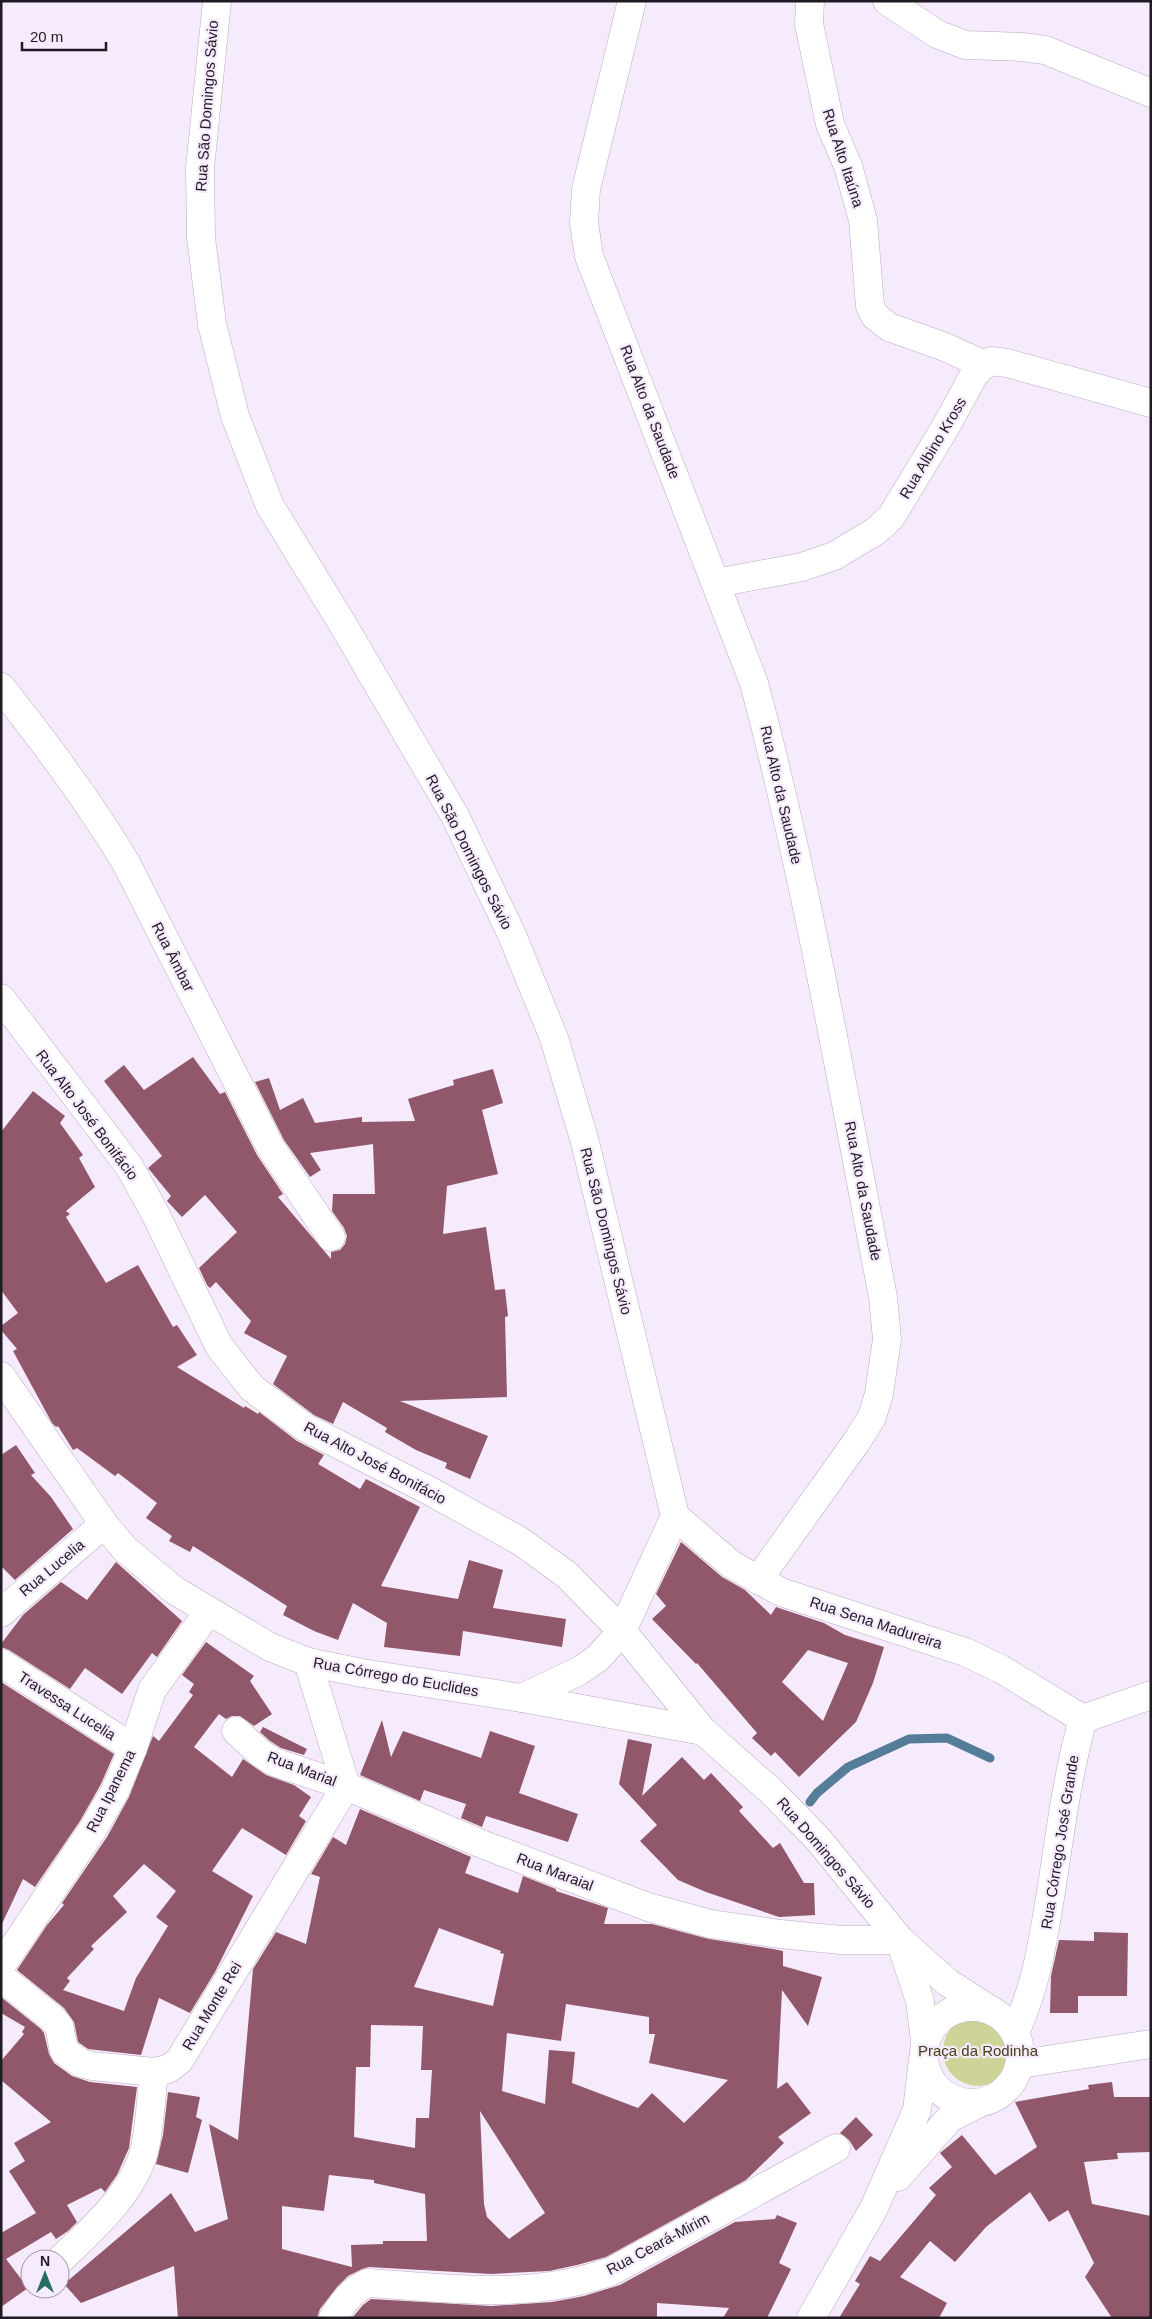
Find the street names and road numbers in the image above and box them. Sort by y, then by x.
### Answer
street label: Rua São Domingos Sávio [192,20,221,192]
street label: Rua Alto Itaúna [820,106,868,210]
street label: Rua Alto da Saudade [617,343,684,481]
street label: Rua Albino Kross [896,394,969,501]
street label: Rua Alto da Saudade [757,724,806,866]
street label: Rua São Domingos Sávio [423,771,516,932]
street label: Rua Âmbar [149,919,198,994]
street label: Rua Alto José Bonifácio [33,1046,142,1183]
street label: Rua Alto da Saudade [842,1120,885,1262]
street label: Rua São Domingos Sávio [577,1145,636,1316]
street label: Rua Alto José Bonifácio [301,1418,449,1507]
street label: Rua Lucelia [16,1535,88,1600]
street label: Rua Sena Madureira [808,1593,945,1652]
street label: Rua Córrego do Euclides [312,1654,480,1699]
street label: Travessa Lucelia [15,1668,120,1744]
street label: Rua Ipanema [83,1746,139,1835]
street label: Rua Marial [265,1748,339,1789]
street label: Rua Córrego José Grande [1037,1754,1082,1930]
street label: Rua Domingos Sávio [774,1794,879,1911]
street label: Rua Maraial [514,1849,596,1894]
street label: Rua Monte Rei [179,1958,245,2053]
street label: Rua Ceará-Mirim [603,2209,712,2278]

